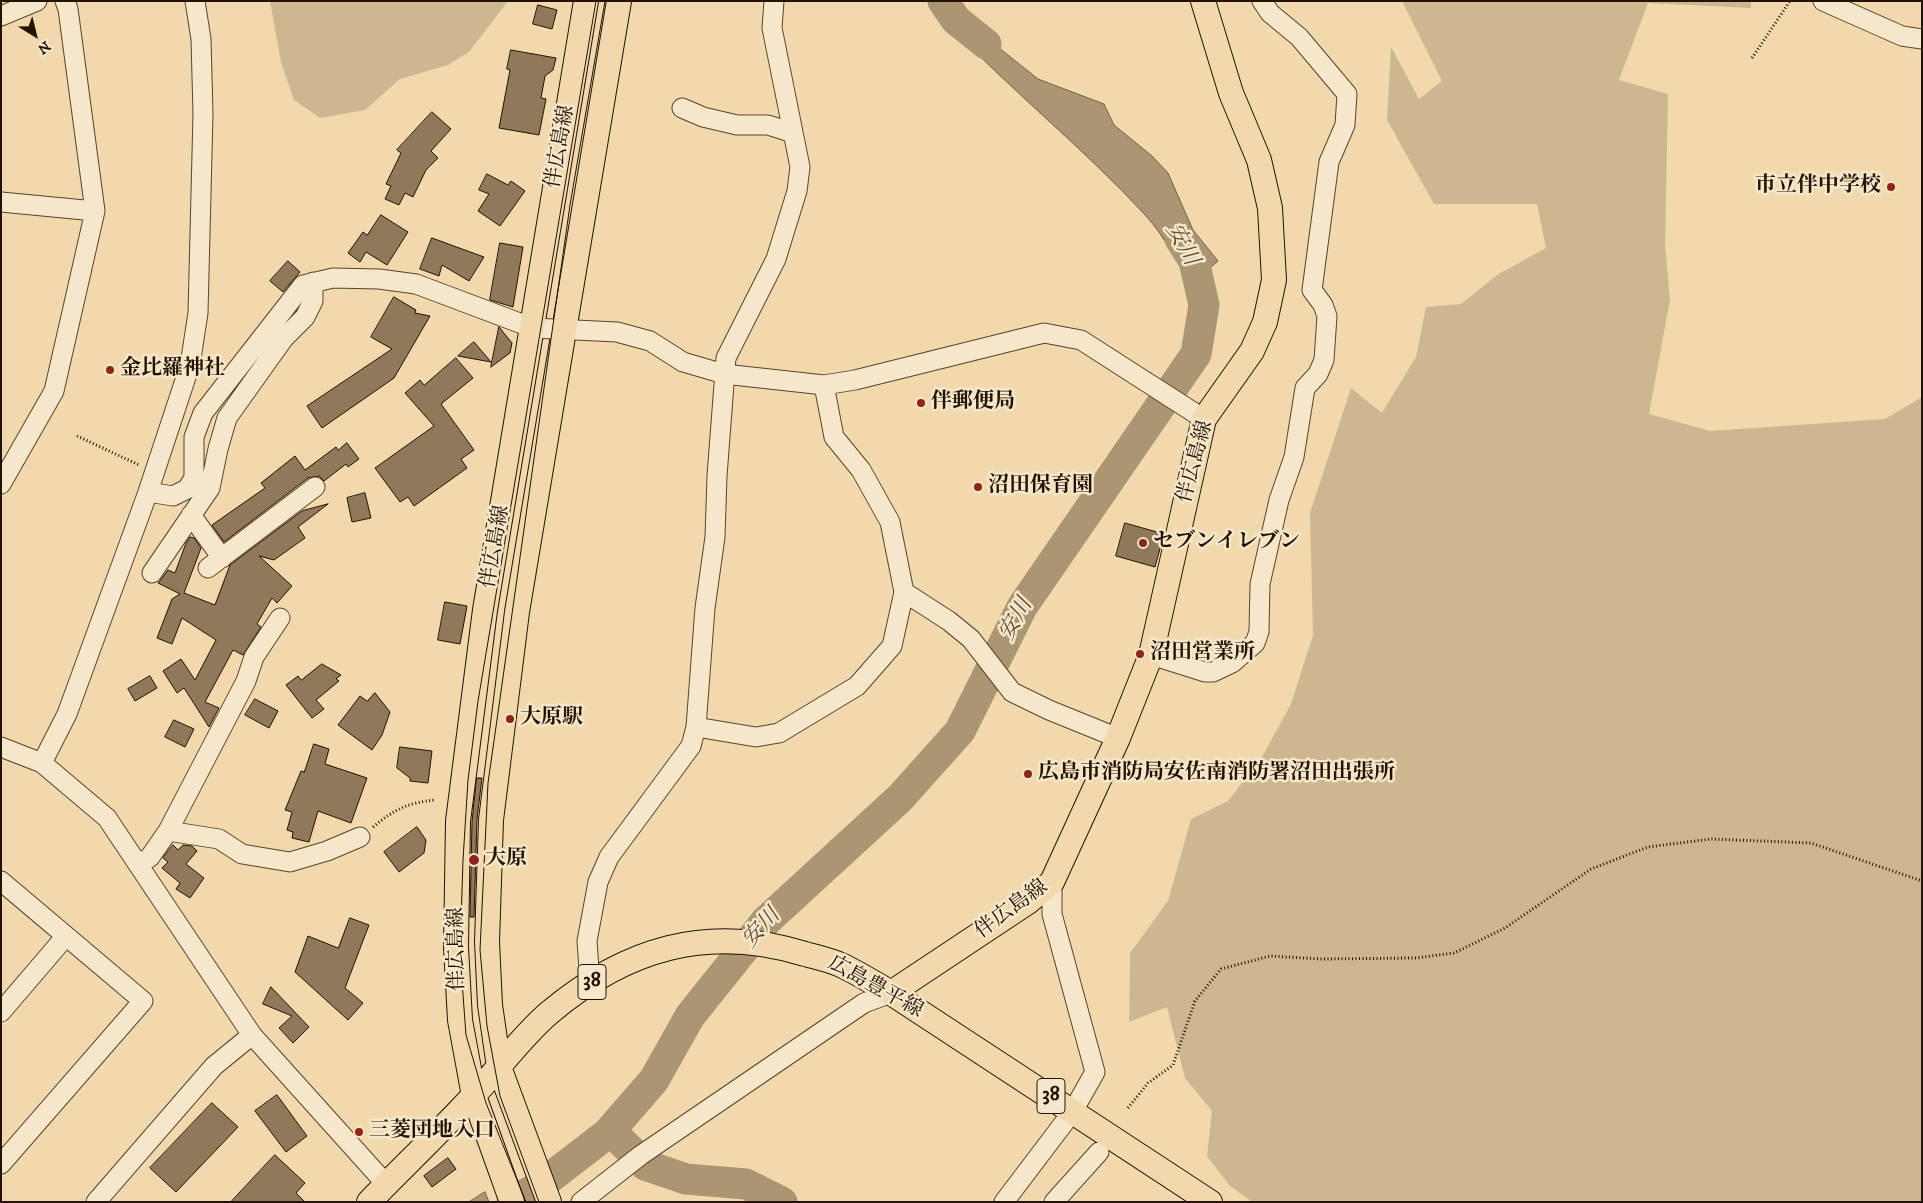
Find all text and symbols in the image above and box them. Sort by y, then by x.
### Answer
north arrow [10,10,60,60]
text: N [34,36,54,58]
street label: 伴広島線 [541,103,581,191]
place label: 市立伴中学校 [1755,174,1881,200]
marker: 市立伴中学校 [1885,181,1897,193]
water label: 安川 [1159,219,1203,271]
place label: 金比羅神社 [120,357,225,383]
marker: 金比羅神社 [104,364,116,376]
place label: 伴郵便局 [931,390,1015,416]
marker: 伴郵便局 [915,397,927,409]
street label: 伴広島線 [1173,418,1219,506]
place label: 沼田保育園 [988,474,1093,500]
marker: 沼田保育園 [972,481,984,493]
street label: 伴広島線 [476,503,516,591]
place label: セブンイレブン [1153,530,1300,556]
marker: セブンイレブン [1137,537,1149,549]
water label: 安川 [995,594,1039,646]
place label: 沼田営業所 [1150,641,1255,667]
marker: 沼田営業所 [1134,648,1146,660]
place label: 大原駅 [520,706,583,732]
marker: 大原駅 [504,713,516,725]
place label: 広島市消防局安佐南消防署沼田出張所 [1038,761,1395,787]
marker: 広島市消防局安佐南消防署沼田出張所 [1022,768,1034,780]
place label: 大原 [485,847,527,873]
marker: 大原 [467,853,481,867]
street label: 伴広島線 [971,875,1053,945]
water label: 安川 [737,904,787,954]
street label: 伴広島線 [445,907,471,991]
street label: 広島豊平線 [823,952,927,1024]
road number: 38 [578,964,606,1000]
road number: 38 [1037,1078,1065,1114]
place label: 三菱団地入口 [369,1119,495,1145]
marker: 三菱団地入口 [353,1126,365,1138]

